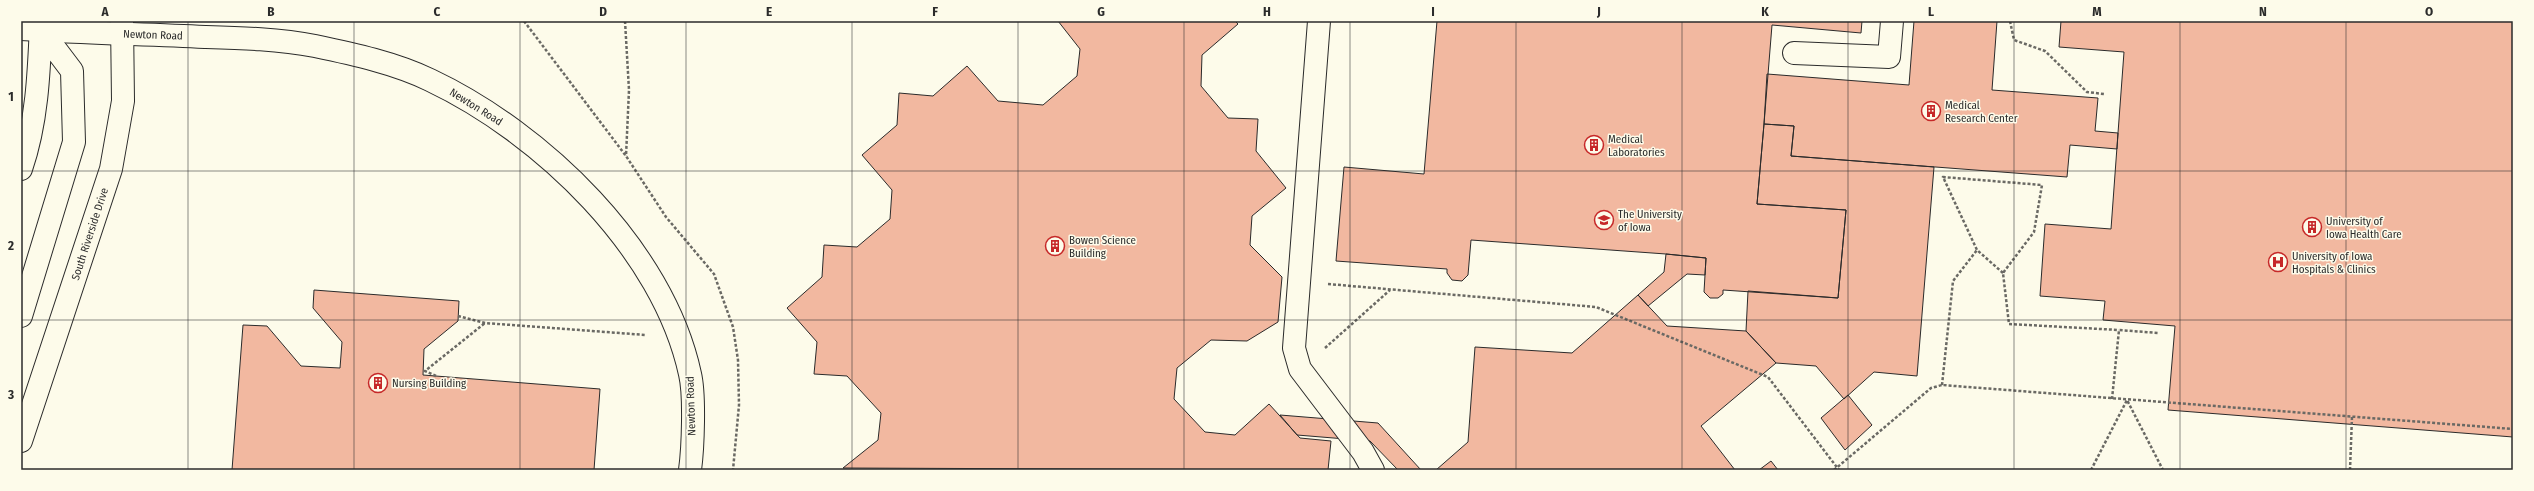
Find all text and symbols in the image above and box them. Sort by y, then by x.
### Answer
text: A [100,4,109,19]
text: B [267,4,275,19]
text: C [434,4,441,19]
text: D [599,4,607,19]
text: E [766,4,772,19]
text: F [932,4,938,19]
text: G [1097,4,1105,19]
text: H [1263,4,1271,19]
text: I [1431,4,1435,19]
text: J [1596,4,1601,19]
text: K [1761,4,1769,19]
text: L [1928,4,1934,19]
text: M [2092,4,2102,19]
text: N [2259,4,2267,19]
text: O [2425,4,2433,19]
street label: Newton Road [123,27,183,43]
street label: Newton Road [447,86,505,128]
text: 1 [8,89,14,104]
place label: Medical Research Center [1945,99,2018,125]
building icon: Medical Research Center [1920,100,1942,122]
place label: Medical Laboratories [1608,133,1665,159]
building icon: Medical Laboratories [1583,134,1605,156]
street label: South Riverside Drive [69,186,111,282]
place label: The University of Iowa [1618,208,1682,234]
school or university icon: The University of Iowa [1593,209,1615,231]
place label: University of Iowa Health Care [2326,215,2402,241]
building icon: University of Iowa Health Care [2301,216,2323,238]
place label: Bowen Science Building [1069,234,1136,260]
building icon: Bowen Science Building [1044,235,1066,257]
text: 2 [7,238,14,253]
place label: University of Iowa Hospitals & Clinics [2292,250,2376,276]
hospital icon: University of Iowa Hospitals & Clinics [2267,251,2289,273]
building icon: Nursing Building [367,372,389,394]
street label: Newton Road [683,376,699,436]
place label: Nursing Building [392,377,467,390]
text: 3 [7,387,14,402]

